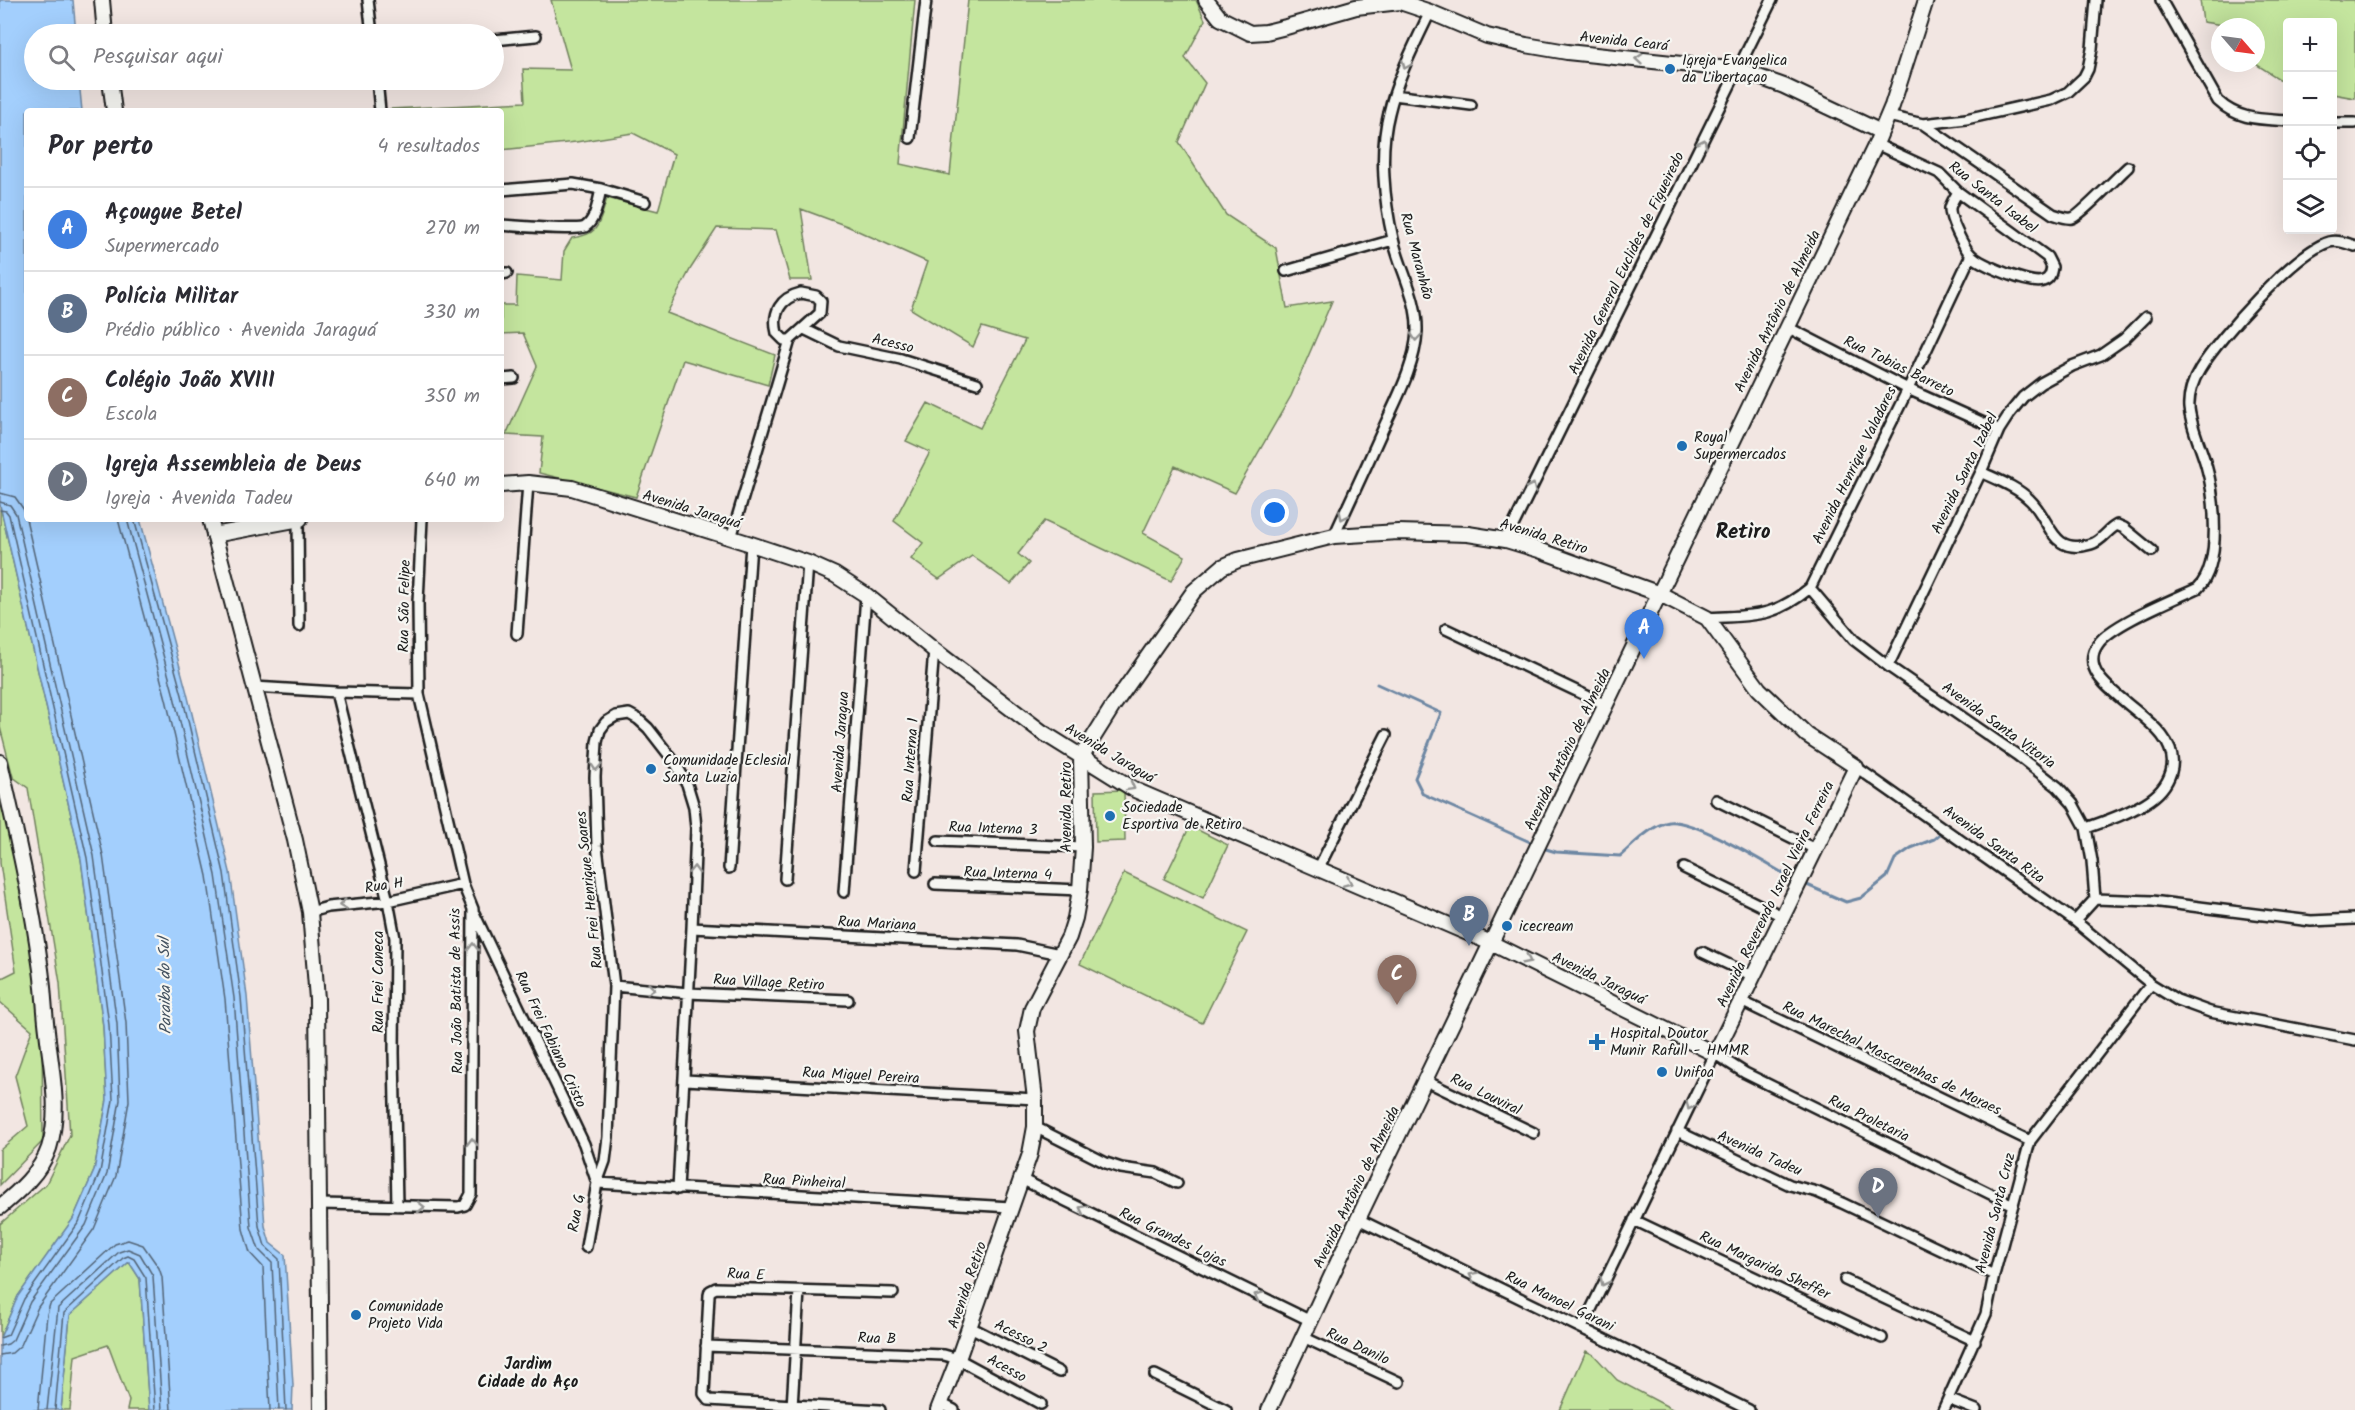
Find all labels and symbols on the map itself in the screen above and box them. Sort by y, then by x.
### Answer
north arrow [2211,18,2265,72]
street label: Avenida Ceará [1578,25,1671,59]
place label: Igreja Evangelica da Libertaçao [1682,49,1787,90]
one-way arrow [1635,53,1644,66]
one-way arrow [1401,59,1413,70]
marker: Igreja Evangelica da Libertaçao [1663,62,1677,76]
one-way arrow [1695,139,1707,150]
street label: Avenida General Euclides de Figueiredo [1562,148,1692,379]
street label: Rua Santa Isabel [1943,155,2042,240]
street label: Rua Maranhão [1393,210,1439,303]
street label: Avenida Antônio de Almeida [1728,226,1828,397]
street label: Acesso [869,327,916,361]
street label: Rua Tobias Barreto [1839,330,1958,404]
one-way arrow [1410,332,1423,341]
street label: Avenida Henrique Valadares [1806,382,1904,548]
street label: Avenida Santa Izabel [1925,408,2005,538]
place label: Royal Supermercados [1694,426,1787,467]
marker: Royal Supermercados [1675,439,1689,453]
one-way arrow [1524,483,1536,494]
street label: Avenida Jaraguá [640,484,746,537]
your location [1260,498,1289,527]
one-way arrow [1338,510,1350,521]
street label: Avenida Retiro [1497,512,1591,562]
district label: Retiro [1716,516,1771,549]
street label: Rua São Felipe [392,559,418,653]
pin: A [1624,610,1664,659]
street label: Avenida Antônio de Almeida [1518,664,1618,835]
street label: Avenida Santa Vitoria [1936,676,2060,775]
street label: Avenida Jaragua [825,690,857,794]
street label: Rua Interna 1 [896,717,926,803]
street label: Avenida Jaraguá [1060,717,1161,791]
place label: Comunidade Eclesial Santa Luzia [663,749,791,790]
street label: Avenida Retiro [1055,761,1079,852]
marker: Comunidade Eclesial Santa Luzia [644,762,658,776]
one-way arrow [589,763,602,772]
street label: Avenida Reverendo Israel Vieira Ferreira [1711,777,1841,1012]
one-way arrow [1125,780,1135,791]
place label: Sociedade Esportiva de Retiro [1122,796,1242,837]
street label: Avenida Santa Rita [1937,799,2050,890]
street label: Rua Frei Henrique Soares [570,809,610,970]
marker: Sociedade Esportiva de Retiro [1103,809,1117,823]
street label: Rua Interna 3 [948,815,1038,843]
street label: Rua Interna 4 [963,860,1053,888]
one-way arrow [688,865,701,874]
street label: Rua H [363,871,405,901]
one-way arrow [1342,875,1353,887]
pin: B [1450,896,1488,946]
one-way arrow [339,899,348,911]
street label: Rua João Batista de Assis [444,907,470,1074]
street label: Rua Mariana [837,910,917,938]
place label: icecream [1519,915,1573,939]
marker: icecream [1500,919,1514,933]
street label: Rua Frei Caneca [367,931,391,1033]
water label: Paraiba do Sul [152,934,179,1035]
one-way arrow [467,943,479,952]
street label: Avenida Jaraguá [1548,946,1651,1013]
one-way arrow [1520,953,1531,964]
pin: C [1378,956,1416,1005]
street label: Rua Frei Fabiano Cristo [508,967,593,1112]
street label: Rua Village Retiro [713,968,825,998]
one-way arrow [646,982,655,995]
street label: Rua Marechal Mascarenhas de Moraes [1778,995,2006,1123]
place label: Hospital Doutor Munir Rafull - HMMR [1610,1022,1749,1063]
marker: Hospital Doutor Munir Rafull - HMMR [1588,1033,1606,1051]
street label: Rua Miguel Pereira [802,1061,920,1091]
place label: Unifoa [1674,1061,1714,1085]
marker: Unifoa [1655,1065,1669,1079]
street label: Rua Louviral [1446,1067,1526,1123]
street label: Rua Proletaria [1824,1089,1913,1149]
one-way arrow [1685,1100,1697,1111]
street label: Avenida Antônio de Almeida [1307,1102,1407,1273]
street label: Avenida Tadeu [1713,1124,1806,1183]
one-way arrow [466,1138,478,1147]
street label: Avenida Santa Cruz [1969,1150,2023,1276]
street label: Rua Pinheiral [762,1168,846,1196]
pin: D [1858,1168,1898,1218]
street label: Rua G [562,1192,592,1234]
one-way arrow [416,1200,425,1213]
street label: Rua Grandes Lojas [1115,1201,1231,1275]
one-way arrow [1079,1205,1090,1217]
street label: Rua Margarida Sheffer [1695,1225,1835,1307]
street label: Avenida Retiro [942,1238,994,1332]
street label: Rua E [726,1262,767,1288]
street label: Rua Manoel Garani [1501,1265,1620,1339]
one-way arrow [1468,1271,1479,1283]
one-way arrow [1600,1275,1612,1286]
one-way arrow [1254,1291,1265,1303]
place label: Comunidade Projeto Vida [368,1295,444,1336]
marker: Comunidade Projeto Vida [349,1308,363,1322]
street label: Acesso 2 [990,1313,1051,1360]
street label: Rua Danilo [1322,1322,1394,1372]
street label: Rua B [857,1326,897,1352]
street label: Acesso [982,1348,1031,1390]
district label: Jardim Cidade do Aço [478,1352,578,1395]

